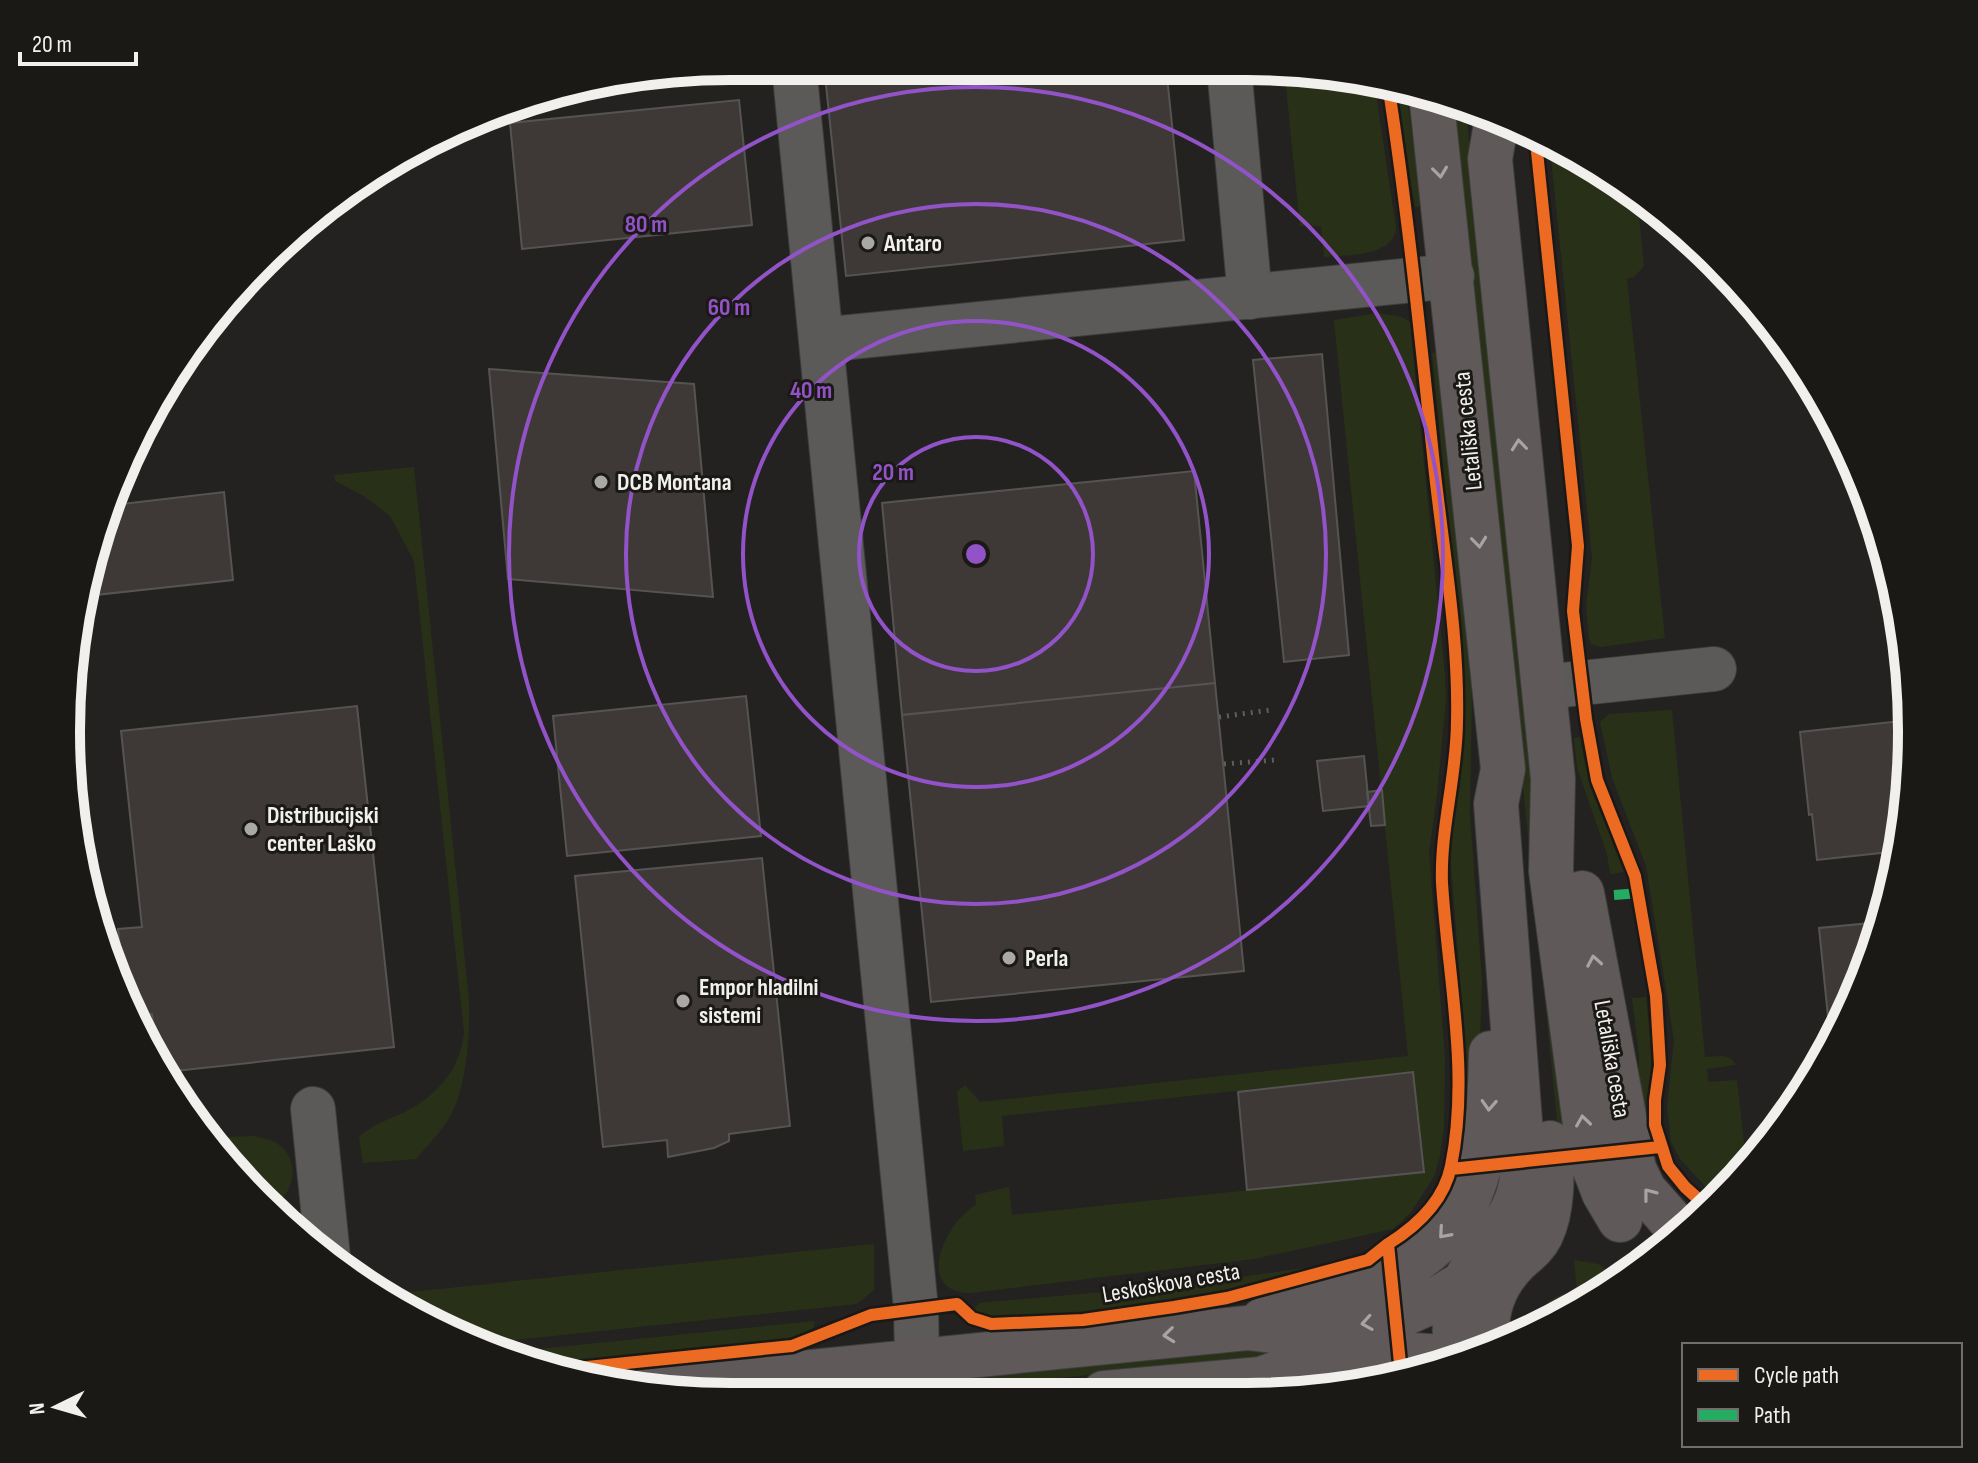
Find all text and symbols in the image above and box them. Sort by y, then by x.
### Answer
scale bar [20,16,136,66]
text: 20 m [32,30,72,59]
one-way arrow [1431,166,1448,179]
text: 80 m [625,210,667,239]
place label: Antaro [883,229,942,258]
marker: Antaro [859,234,877,252]
text: 60 m [708,293,750,322]
street label: Letališka cesta [1447,370,1489,492]
text: 40 m [790,376,832,405]
one-way arrow [1511,438,1528,451]
text: 20 m [872,458,914,487]
place label: DCB Montana [617,468,732,497]
marker: DCB Montana [592,473,610,491]
one-way arrow [1471,536,1488,549]
centre of rings [962,540,990,568]
place label: Distribucijski center Laško [267,801,379,858]
marker: Distribucijski center Laško [242,820,260,838]
place label: Perla [1025,944,1068,973]
marker: Perla [1000,949,1018,967]
one-way arrow [1587,955,1604,968]
place label: Empor hladilni sistemi [699,973,819,1030]
marker: Empor hladilni sistemi [674,992,692,1010]
street label: Letališka cesta [1587,998,1637,1120]
one-way arrow [1481,1099,1498,1112]
one-way arrow [1575,1114,1592,1128]
one-way arrow [1644,1189,1659,1204]
one-way arrow [1440,1224,1454,1239]
street label: Leskoškova cesta [1100,1257,1242,1309]
one-way arrow [1360,1314,1373,1331]
one-way arrow [1162,1327,1175,1344]
legend [1682,1343,1962,1447]
text: Cycle path [1754,1361,1839,1390]
north arrow [16,1367,96,1447]
text: Path [1754,1401,1791,1430]
text: N [24,1402,52,1416]

